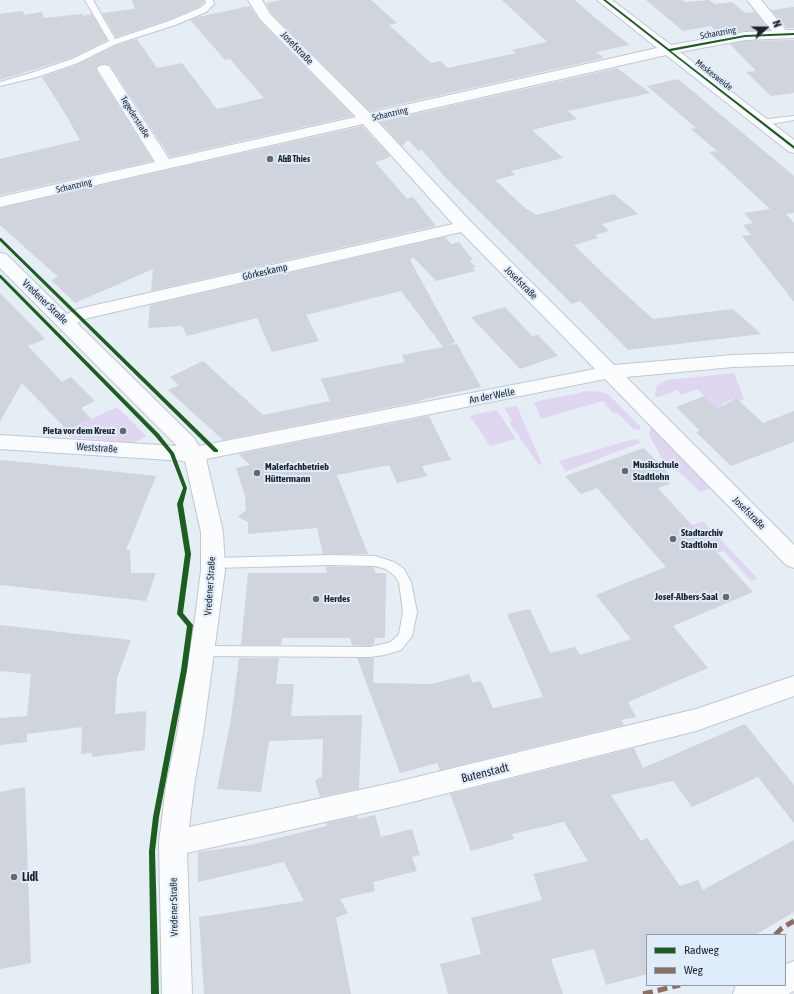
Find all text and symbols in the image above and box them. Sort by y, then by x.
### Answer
north arrow [746,8,786,48]
text: N [770,19,784,29]
street label: Schanzring [699,25,737,41]
street label: Josefstraße [278,29,316,67]
street label: Meskesweide [693,57,735,93]
street label: Tegederstraße [118,94,152,140]
street label: Schanzring [371,105,409,123]
marker: A&B Thies [265,154,275,164]
place label: A&B Thies [278,154,310,164]
street label: Schanzring [55,177,93,195]
street label: Görkeskamp [241,261,289,283]
street label: Josefstraße [502,264,540,302]
street label: Vredener Straße [20,277,70,327]
street label: An der Welle [468,386,516,406]
place label: Pieta vor dem Kreuz [43,425,115,437]
marker: Pieta vor dem Kreuz [118,426,128,436]
street label: Weststraße [76,441,118,455]
place label: Musikschule Stadtlohn [633,459,679,482]
place label: Malerfachbetrieb Hüttermann [265,461,329,484]
marker: Musikschule Stadtlohn [620,466,630,476]
marker: Malerfachbetrieb Hüttermann [252,468,262,478]
street label: Josefstraße [730,494,768,532]
place label: Stadtarchiv Stadtlohn [681,527,723,550]
marker: Stadtarchiv Stadtlohn [668,534,678,544]
street label: Vredener Straße [202,556,218,616]
place label: Josef-Albers-Saal [655,591,718,603]
marker: Josef-Albers-Saal [721,592,731,602]
place label: Herdes [324,593,350,605]
marker: Herdes [311,594,321,604]
street label: Butenstadt [460,760,510,786]
place label: Lidl [22,870,38,884]
marker: Lidl [9,872,19,882]
street label: Vredener Straße [167,877,181,937]
legend [646,934,786,986]
text: Radweg [684,943,719,957]
text: Weg [684,963,703,977]

